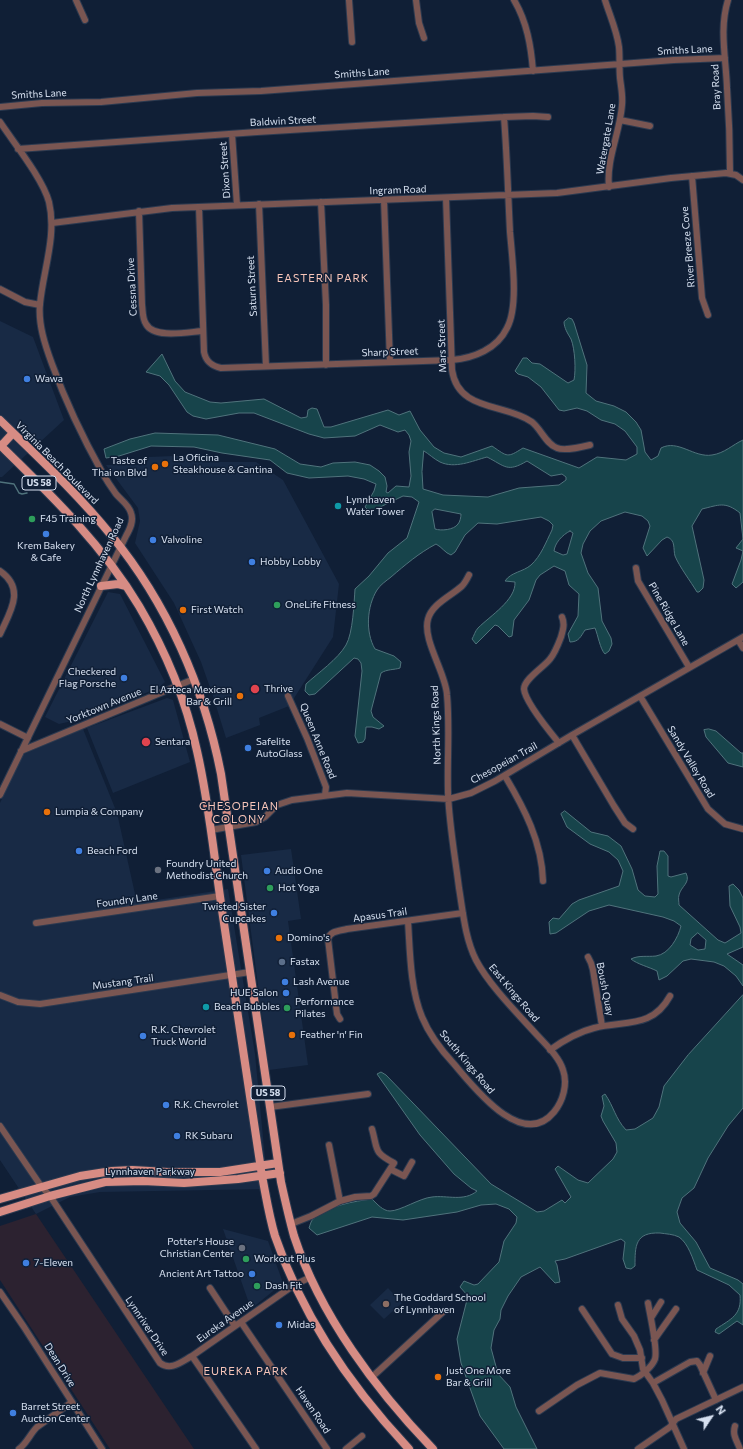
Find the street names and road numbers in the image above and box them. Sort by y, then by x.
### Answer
street label: Smiths Lane [657,43,713,57]
street label: Bray Road [709,64,723,110]
street label: Smiths Lane [334,65,390,81]
street label: Smiths Lane [11,87,67,101]
street label: Watergate Lane [594,103,618,175]
street label: Baldwin Street [249,113,317,129]
street label: Dixon Street [217,141,233,199]
street label: Ingram Road [369,183,427,197]
street label: River Breeze Cove [678,206,698,288]
street label: Saturn Street [244,255,260,317]
street label: Cessna Drive [124,258,140,316]
street label: Mars Street [435,319,449,373]
street label: Sharp Street [361,345,419,359]
street label: Virginia Beach Boulevard [13,419,101,507]
road number: US 58 [22,476,56,490]
street label: North Lynnhaven Road [72,516,126,614]
street label: Pine Ridge Lane [646,580,692,648]
street label: Yorktown Avenue [65,685,143,727]
street label: North Kings Road [429,685,443,765]
street label: Queen Anne Road [297,701,339,781]
street label: Sandy Valley Road [665,724,717,800]
street label: Chesopeian Trail [468,740,540,786]
street label: Foundry Lane [96,890,158,910]
street label: Apasus Trail [352,905,408,925]
street label: Boush Quay [594,961,616,1017]
street label: East Kings Road [486,962,542,1024]
street label: Mustang Trail [92,972,154,992]
street label: South Kings Road [437,1028,497,1096]
road number: US 58 [251,1086,285,1100]
street label: Lynnhaven Parkway [105,1166,195,1178]
street label: Lynnriver Drive [123,1294,171,1358]
street label: Eureka Avenue [194,1297,256,1345]
street label: Dean Drive [42,1341,78,1389]
street label: Haven Road [293,1384,333,1436]

